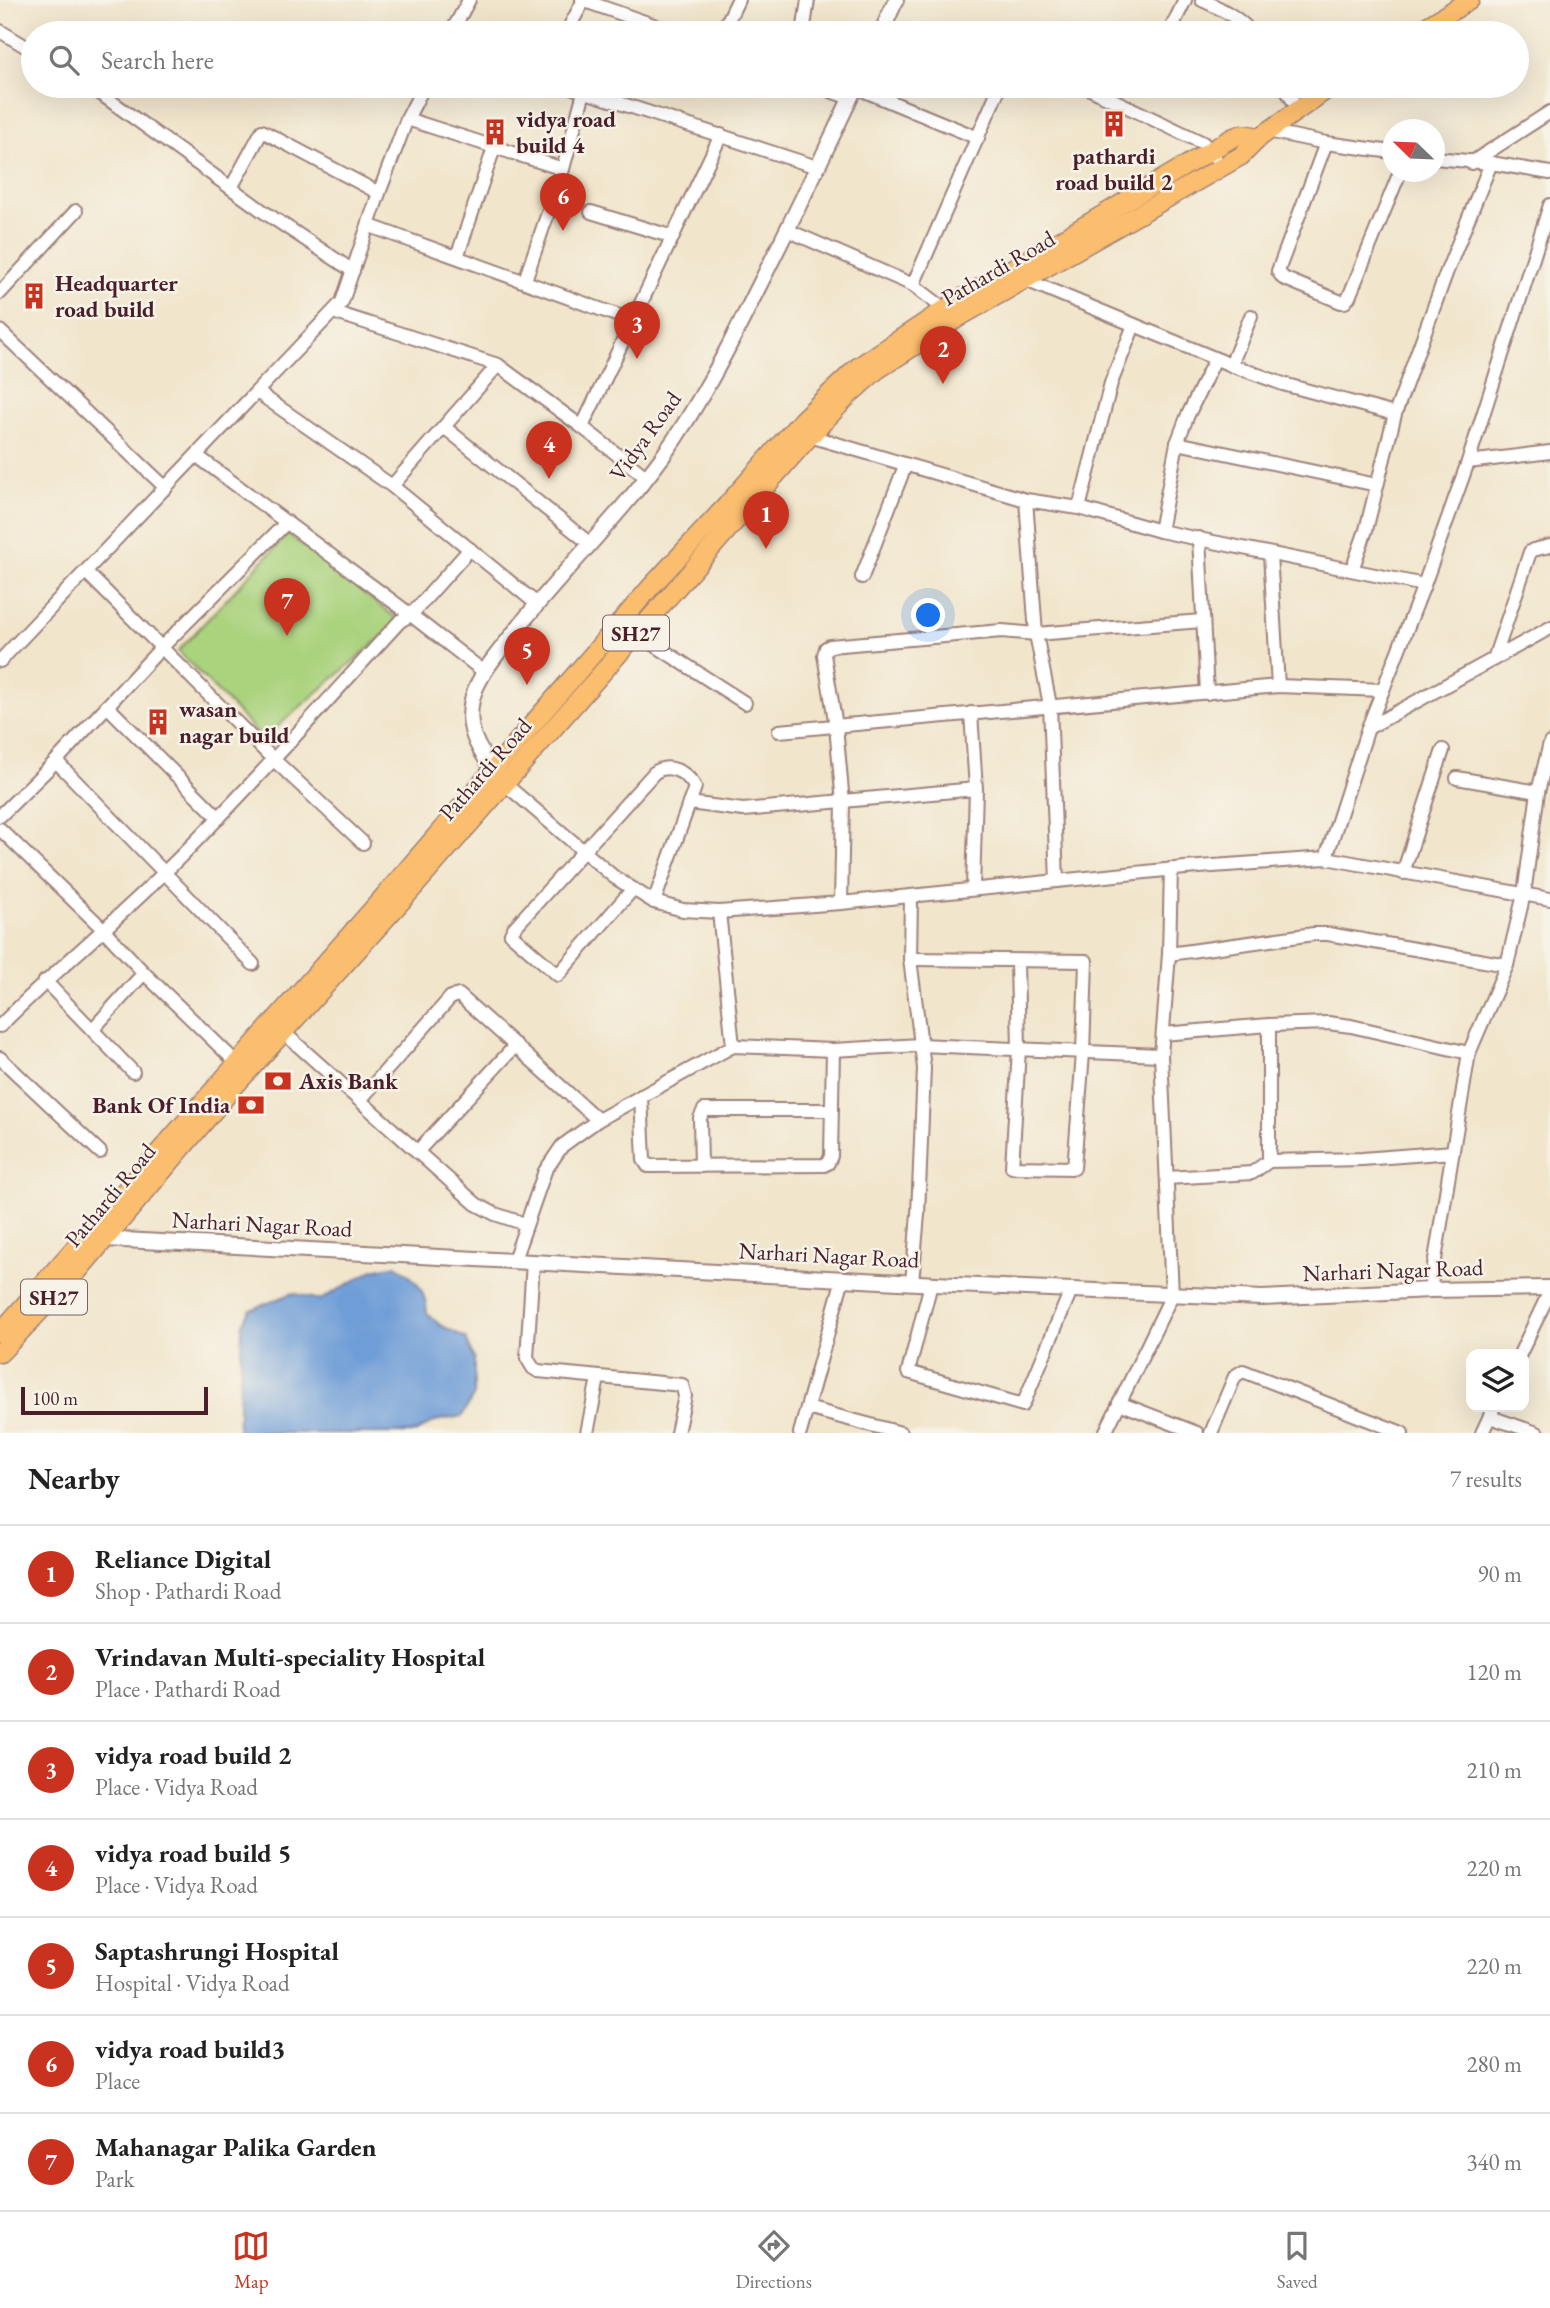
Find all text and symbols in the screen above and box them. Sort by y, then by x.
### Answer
search box [21,21,1529,98]
icon: search [45,41,83,79]
text: Search here [101,43,214,77]
place label: vidya road build 4 [516,104,616,160]
building icon: pathardi road build 2 [1099,109,1129,139]
building icon: vidya road build 4 [480,117,510,147]
north arrow [1382,119,1445,182]
place label: pathardi road build 2 [1055,141,1173,197]
pin: 6 [540,173,586,231]
street label: Pathardi Road [936,223,1061,313]
place label: Headquarter road build [55,268,178,324]
building icon: Headquarter road build [19,281,49,311]
pin: 3 [614,301,660,359]
pin: 2 [920,326,966,384]
street label: Vidya Road [602,385,688,487]
pin: 4 [526,421,572,479]
pin: 1 [743,491,789,549]
pin: 7 [264,578,310,636]
your location [911,598,945,632]
road number: SH27 [603,616,669,650]
pin: 5 [504,627,550,685]
place label: wasan nagar build [179,694,290,750]
building icon: wasan nagar build [143,707,173,737]
street label: Pathardi Road [432,711,538,827]
bank icon: Axis Bank [263,1066,293,1096]
place label: Axis Bank [298,1066,398,1096]
place label: Bank Of India [92,1090,231,1120]
bank icon: Bank Of India [236,1090,266,1120]
street label: Pathardi Road [58,1137,162,1253]
street label: Narhari Nagar Road [171,1204,354,1244]
street label: Narhari Nagar Road [738,1235,921,1275]
street label: Narhari Nagar Road [1302,1252,1484,1288]
road number: SH27 [21,1280,87,1314]
map controls [1466,1349,1529,1412]
button: layers [1466,1349,1529,1412]
scale bar [21,1384,208,1416]
text: 100 m [32,1386,78,1411]
text: Nearby [28,1459,120,1498]
text: 7 results [1450,1464,1522,1494]
text: Reliance Digital [95,1542,271,1576]
text: 1 [45,1559,57,1589]
text: 90 m [1477,1559,1522,1589]
text: Shop · Pathardi Road [95,1576,281,1606]
text: Vrindavan Multi-speciality Hospital [95,1640,485,1674]
text: 2 [45,1657,57,1687]
text: 120 m [1466,1657,1522,1687]
text: Place · Pathardi Road [95,1674,281,1704]
text: vidya road build 2 [95,1738,291,1772]
text: 3 [45,1755,57,1785]
text: 210 m [1466,1755,1522,1785]
text: Place · Vidya Road [95,1772,258,1802]
text: vidya road build 5 [95,1836,291,1870]
text: 4 [45,1853,57,1883]
text: 220 m [1466,1853,1522,1883]
text: Place · Vidya Road [95,1870,258,1900]
text: Saptashrungi Hospital [95,1934,339,1968]
text: 5 [45,1951,57,1981]
text: 220 m [1466,1951,1522,1981]
text: Hospital · Vidya Road [95,1968,290,1998]
text: vidya road build3 [95,2032,285,2066]
text: 6 [45,2049,57,2079]
text: 280 m [1466,2049,1522,2079]
text: Place [95,2066,140,2096]
text: Mahanagar Palika Garden [95,2130,376,2164]
text: 7 [45,2147,57,2177]
text: 340 m [1466,2147,1522,2177]
text: Park [95,2164,134,2194]
tab: Map [232,2227,270,2294]
tab: Directions [735,2227,812,2294]
tab: Saved [1277,2227,1318,2294]

